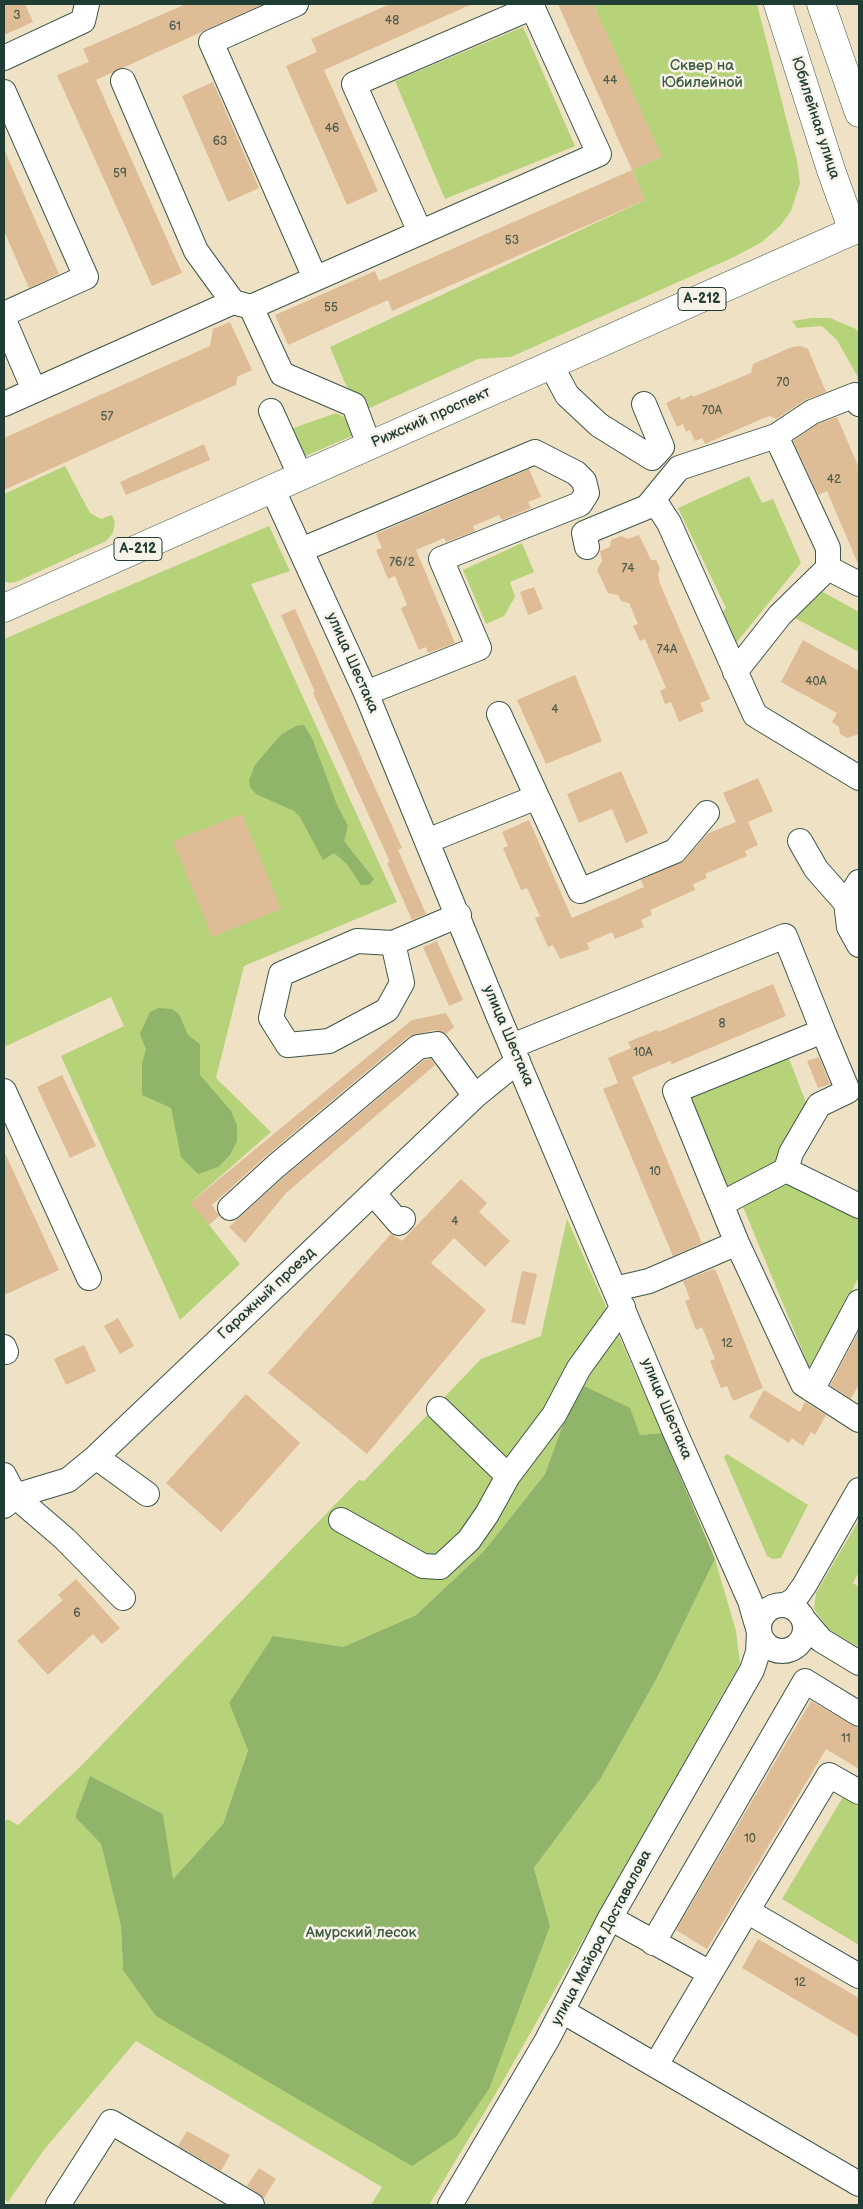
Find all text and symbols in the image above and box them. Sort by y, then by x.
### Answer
house number: 3 [13,9,21,23]
house number: 48 [385,14,399,28]
house number: 61 [169,20,181,34]
street label: Юбилейная улица [787,54,843,182]
park label: Сквер на Юбилейной [661,57,743,92]
house number: 44 [603,74,617,88]
house number: 46 [325,122,339,136]
house number: 63 [213,135,227,149]
house number: 59 [113,167,127,181]
house number: 53 [505,234,519,248]
road number: А-212 [678,288,726,310]
house number: 55 [324,301,338,315]
house number: 70 [777,376,789,390]
street label: Рижский проспект [369,384,493,452]
house number: 70А [702,404,722,418]
house number: 57 [101,410,113,424]
house number: 42 [827,473,841,487]
road number: А-212 [114,538,162,560]
house number: 76/2 [389,556,415,570]
house number: 74 [621,562,635,576]
street label: улица Шестака [322,610,382,716]
house number: 74А [657,643,677,657]
house number: 40А [805,675,827,689]
house number: 4 [551,703,559,717]
street label: улица Шестака [479,983,537,1089]
house number: 8 [719,1017,725,1031]
house number: 10А [634,1046,652,1060]
house number: 10 [649,1165,661,1179]
house number: 4 [451,1215,459,1229]
street label: Гаражный проезд [215,1244,319,1344]
house number: 12 [721,1337,733,1351]
street label: улица Шестака [637,1356,695,1462]
house number: 6 [73,1607,81,1621]
house number: 11 [841,1732,851,1746]
house number: 10 [744,1832,756,1846]
street label: улица Майора Доставалова [548,1847,656,2029]
park label: Амурский лесок [306,1924,416,1942]
house number: 12 [794,1976,806,1990]

